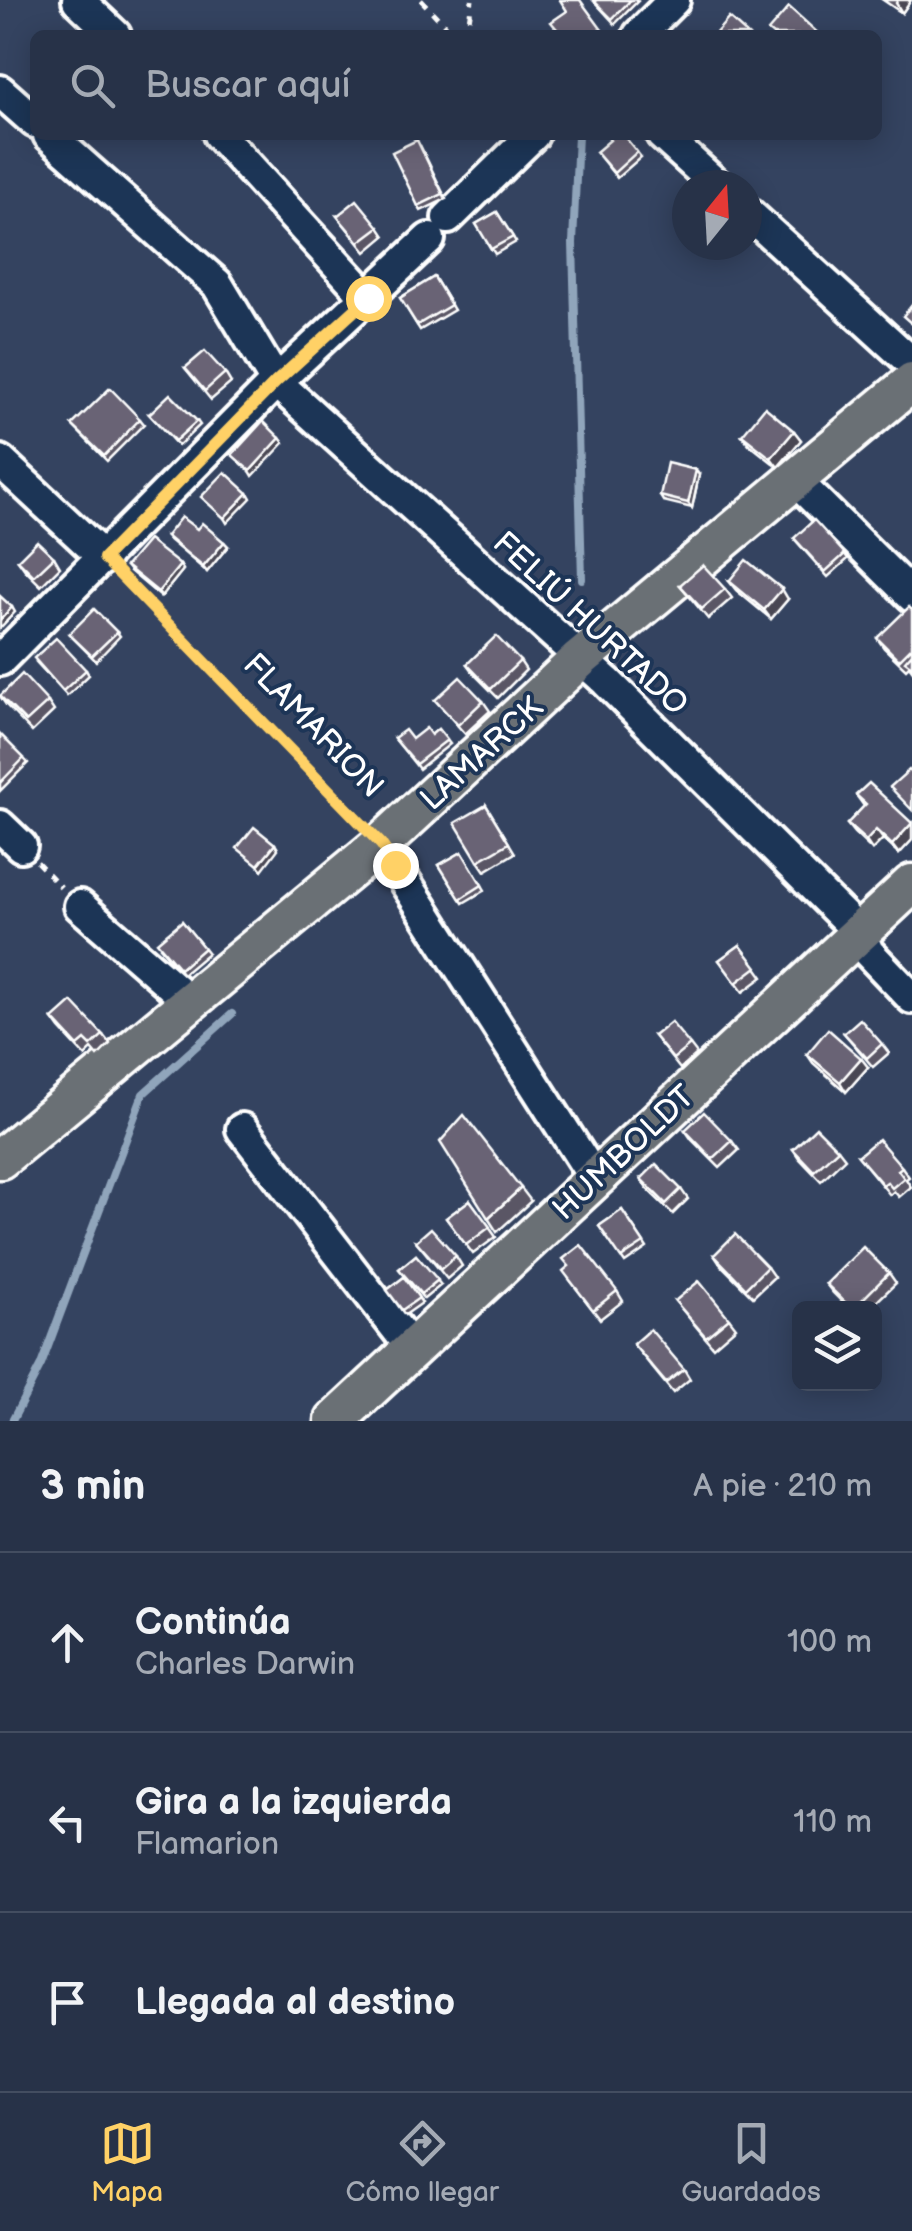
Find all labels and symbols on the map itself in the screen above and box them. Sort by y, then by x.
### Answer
north arrow [672,170,762,260]
route start [346,276,392,322]
street label: FELIÚ HURTADO [485,523,696,724]
street label: FLAMARION [235,646,391,806]
street label: LAMARCK [413,689,552,819]
route end [373,843,419,889]
street label: HUMBOLDT [545,1077,703,1229]

